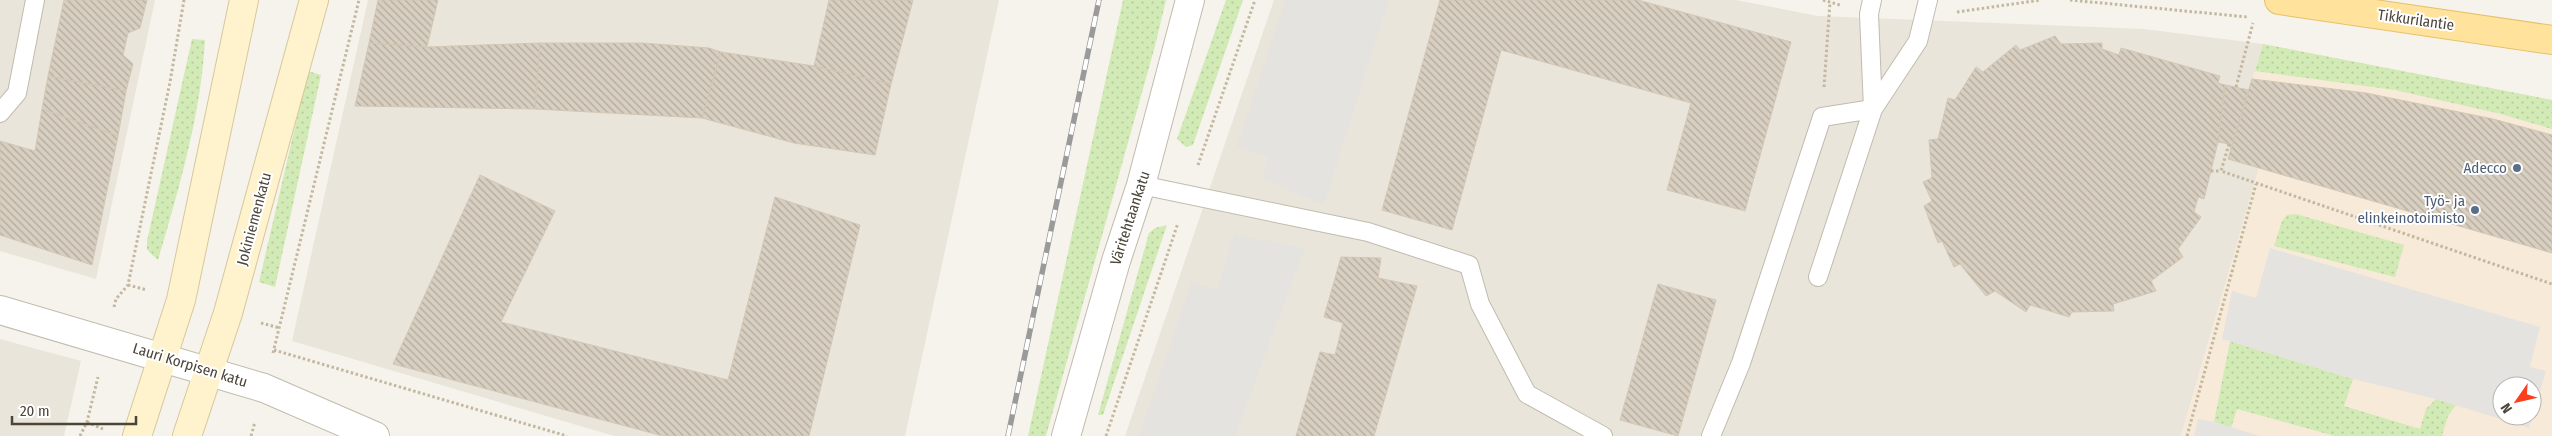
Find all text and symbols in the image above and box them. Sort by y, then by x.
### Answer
street label: Tikkurilantie [2377,6,2455,34]
place label: Adecco [2463,159,2507,177]
marker: Adecco [2511,162,2523,174]
street label: Väritehtaankatu [1106,169,1154,267]
street label: Jokiniemenkatu [233,171,275,267]
place label: Työ- ja elinkeinotoimisto [2357,192,2465,227]
marker: Työ- ja elinkeinotoimisto [2469,204,2481,216]
street label: Lauri Korpisen katu [130,339,250,391]
north arrow [2492,376,2542,426]
scale bar [12,394,136,426]
text: N [2497,400,2516,416]
text: 20 m [20,402,50,420]

